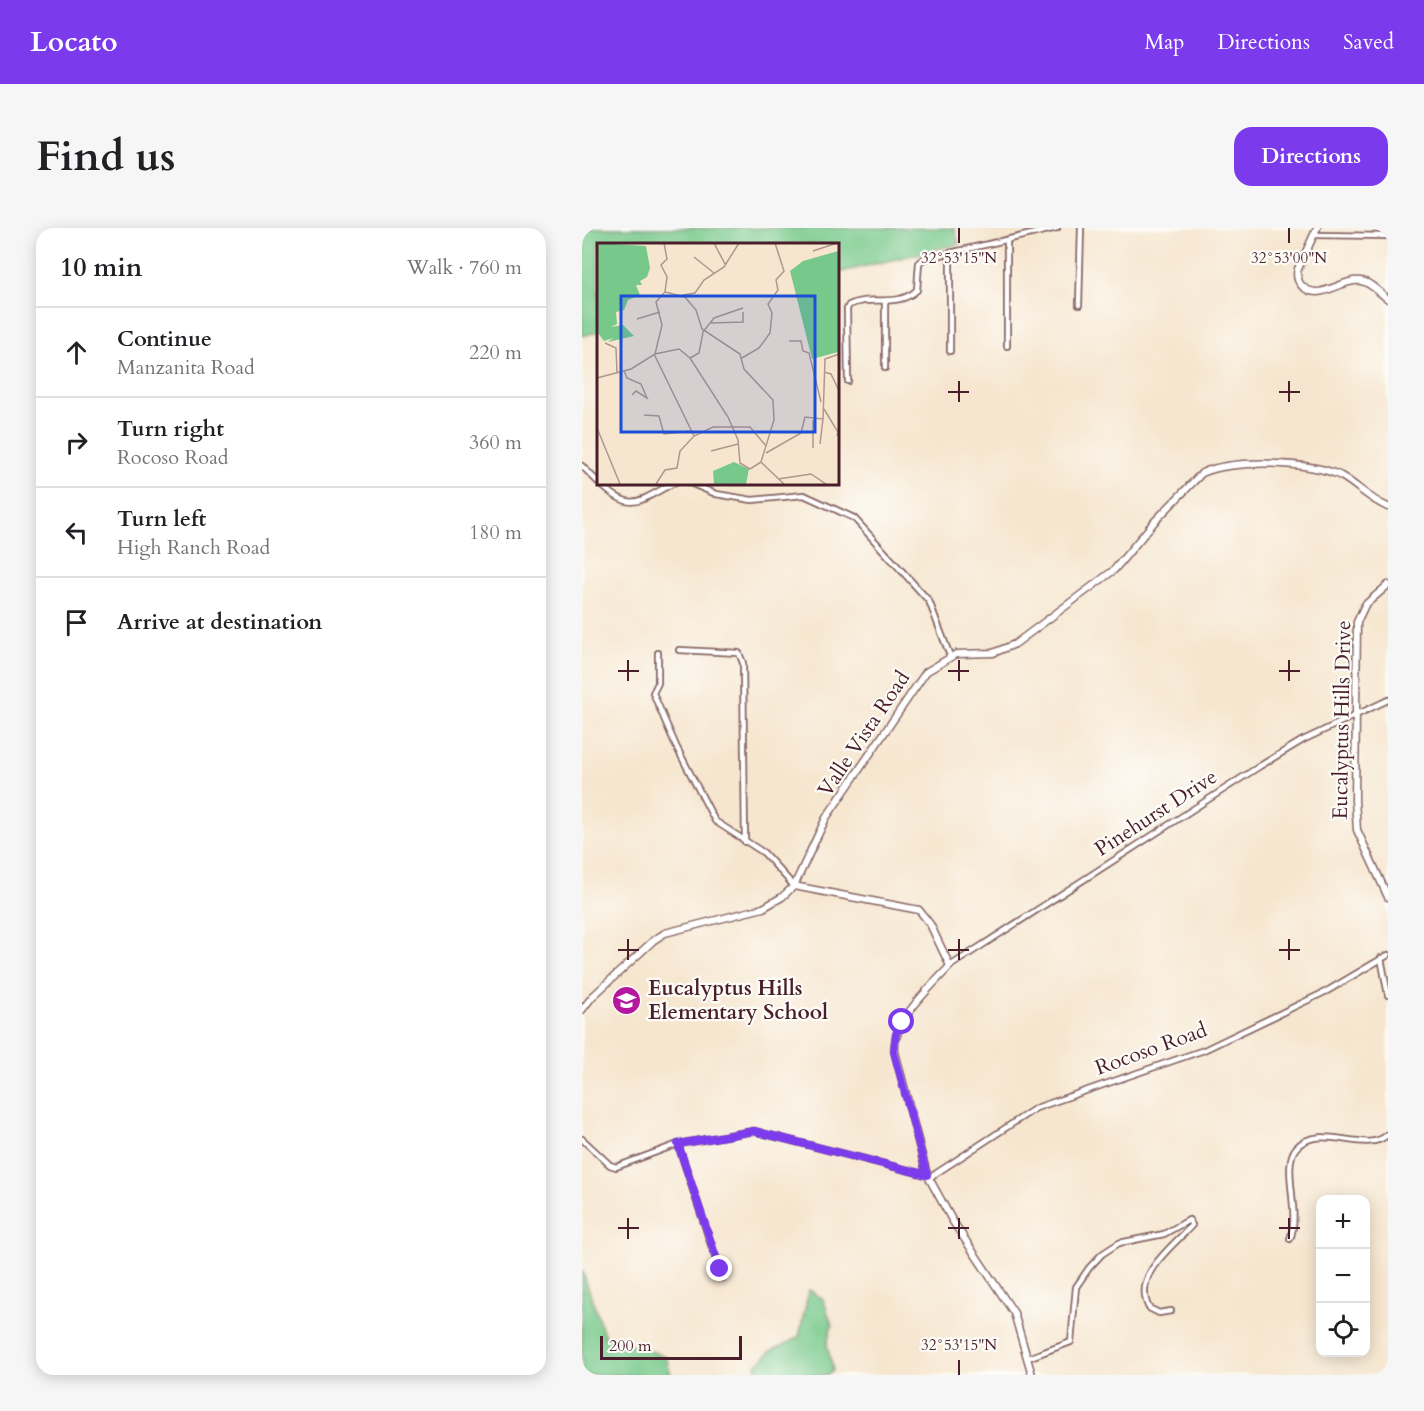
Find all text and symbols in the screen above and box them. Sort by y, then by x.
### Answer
text: Locato [30,23,118,61]
text: Map [1144,28,1184,57]
text: Directions [1217,28,1310,57]
text: Saved [1343,28,1394,57]
button: Directions [1234,127,1388,186]
text: Find us [36,128,176,185]
inset map [597,243,838,484]
text: 32°53'15"N [921,248,997,268]
text: 32°53'00"N [1251,248,1327,268]
text: 10 min [60,250,143,285]
text: Walk · 760 m [407,254,522,281]
text: Continue [117,324,212,354]
icon: ahead [60,336,93,369]
text: 220 m [469,339,522,366]
text: Manzanita Road [117,354,255,381]
text: Turn right [117,414,224,444]
icon: right [60,426,93,459]
text: 360 m [469,429,522,456]
text: Rocoso Road [117,444,228,471]
text: Turn left [117,504,206,534]
icon: left [60,516,93,549]
text: 180 m [469,519,522,546]
text: High Ranch Road [117,534,270,561]
icon: arrive [60,606,93,639]
text: Arrive at destination [117,607,322,637]
street label: Eucalyptus Hills Drive [1326,620,1358,820]
street label: Valle Vista Road [811,665,917,803]
street label: Pinehurst Drive [1089,763,1223,863]
place label: Eucalyptus Hills Elementary School [648,974,828,1027]
school or university icon: Eucalyptus Hills Elementary School [611,984,643,1016]
route start [888,1008,914,1034]
street label: Rocoso Road [1091,1015,1211,1083]
map controls [1316,1195,1370,1357]
button: + [1316,1195,1370,1249]
button: − [1316,1249,1370,1303]
route end [706,1255,732,1281]
button: locate [1316,1303,1370,1357]
scale bar [600,1333,742,1360]
text: 200 m [609,1335,651,1357]
text: 32°53'15"N [921,1335,997,1355]

